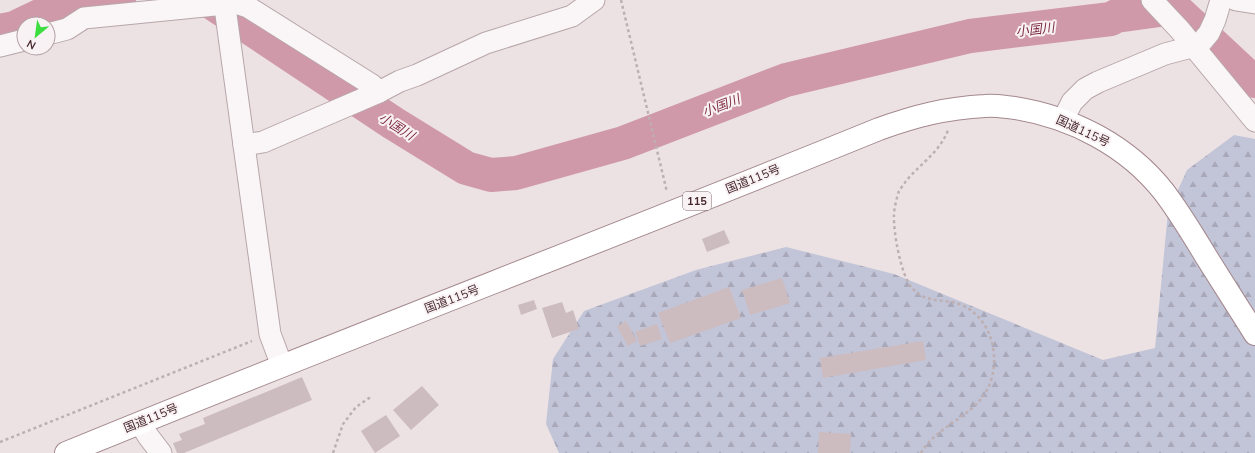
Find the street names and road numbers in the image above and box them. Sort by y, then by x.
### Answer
street label: 国道115号 [1054,112,1112,150]
street label: 国道115号 [723,161,783,197]
road number: 115 [683,192,711,210]
street label: 国道115号 [422,281,482,317]
street label: 国道115号 [121,400,181,436]

